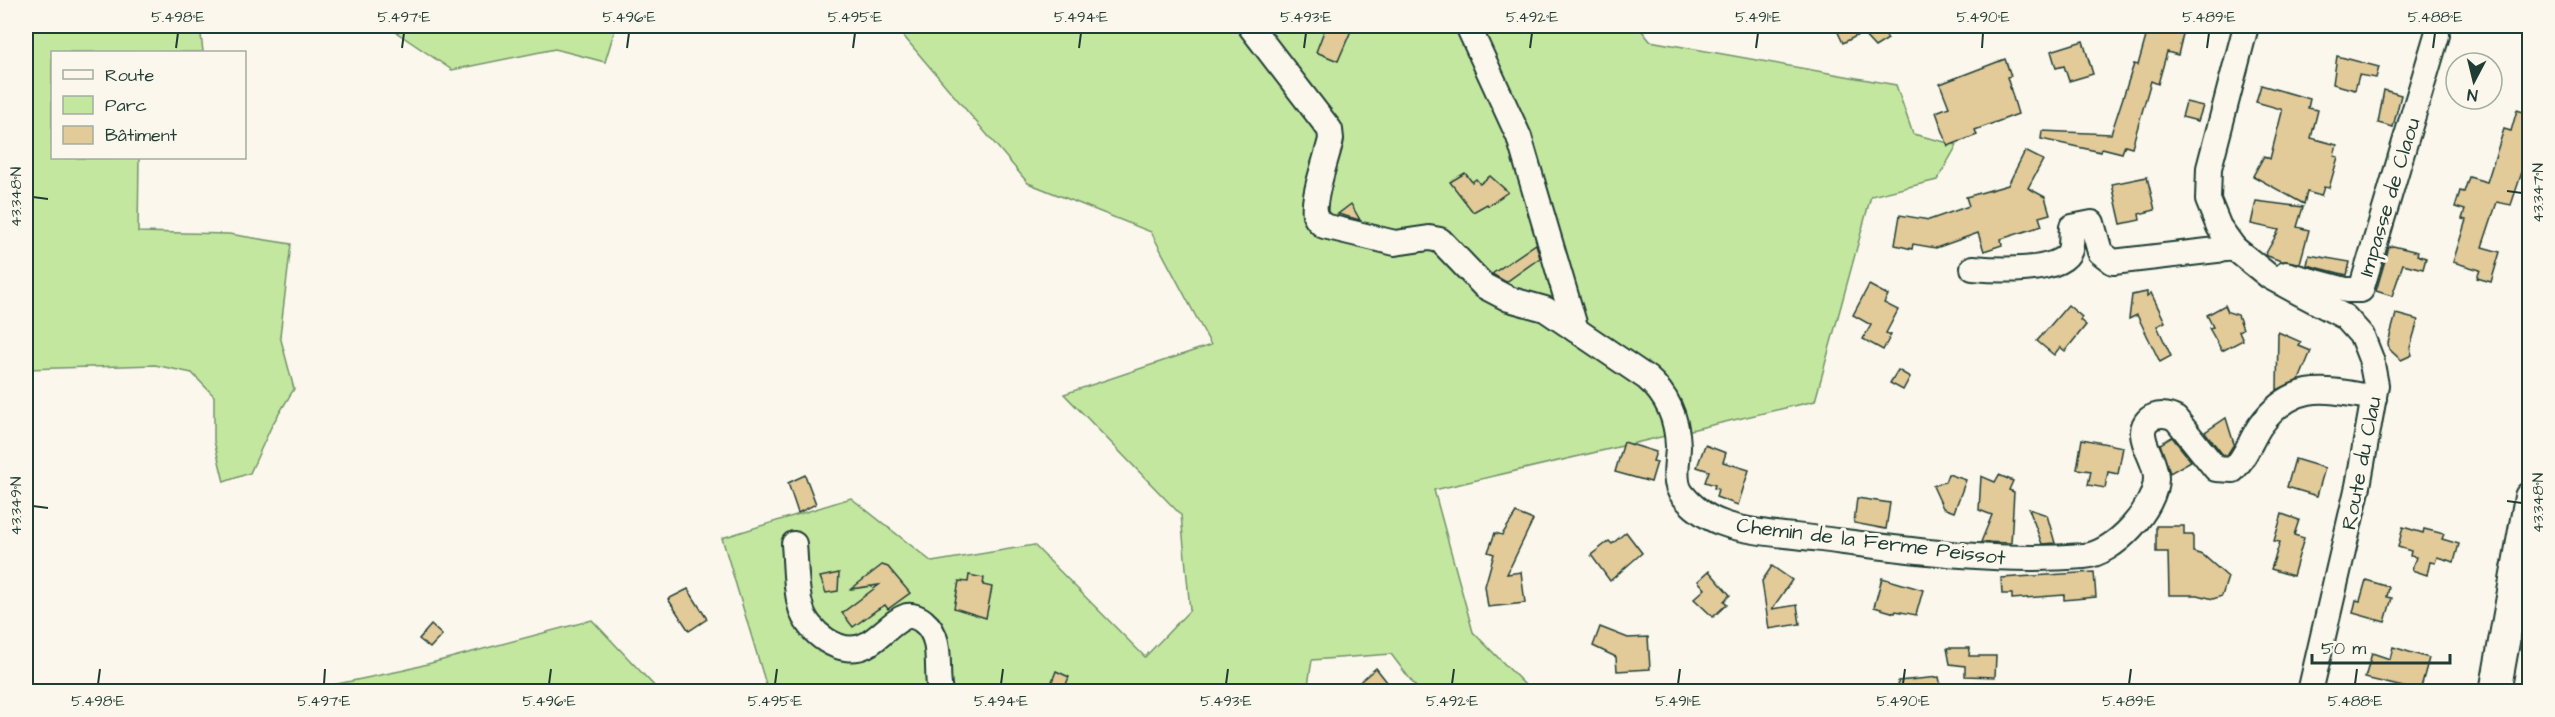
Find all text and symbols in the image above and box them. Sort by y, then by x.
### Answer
text: 5.498°E [151,7,205,28]
text: 5.497°E [378,7,431,28]
text: 5.496°E [602,7,656,28]
text: 5.495°E [828,7,882,28]
text: 5.494°E [1054,7,1108,28]
text: 5.493°E [1280,7,1332,28]
text: 5.492°E [1506,7,1558,28]
text: 5.491°E [1735,7,1781,28]
text: 5.490°E [1956,7,2010,28]
text: 5.489°E [2182,7,2236,28]
text: 5.488°E [2408,7,2462,28]
legend [51,51,246,159]
north arrow [2444,51,2504,111]
text: Route [105,63,154,88]
text: N [2466,83,2479,106]
text: Parc [105,93,147,118]
street label: Impasse de Claou [2352,114,2428,280]
text: Bâtiment [105,123,178,148]
text: 43.347°N [2528,163,2549,223]
text: 43.348°N [6,167,27,227]
street label: Route du Clau [2334,394,2389,532]
text: 43.348°N [2528,473,2549,533]
text: 43.349°N [6,476,27,536]
street label: Chemin de la Ferme Peissot [1735,511,2008,572]
scale bar [2312,627,2450,665]
text: 50 m [2321,636,2366,661]
text: 5.498°E [71,691,125,712]
text: 5.497°E [298,691,351,712]
text: 5.496°E [522,691,576,712]
text: 5.495°E [748,691,802,712]
text: 5.494°E [974,691,1028,712]
text: 5.493°E [1200,691,1252,712]
text: 5.492°E [1426,691,1478,712]
text: 5.491°E [1655,691,1701,712]
text: 5.490°E [1876,691,1930,712]
text: 5.489°E [2102,691,2156,712]
text: 5.488°E [2328,691,2382,712]

